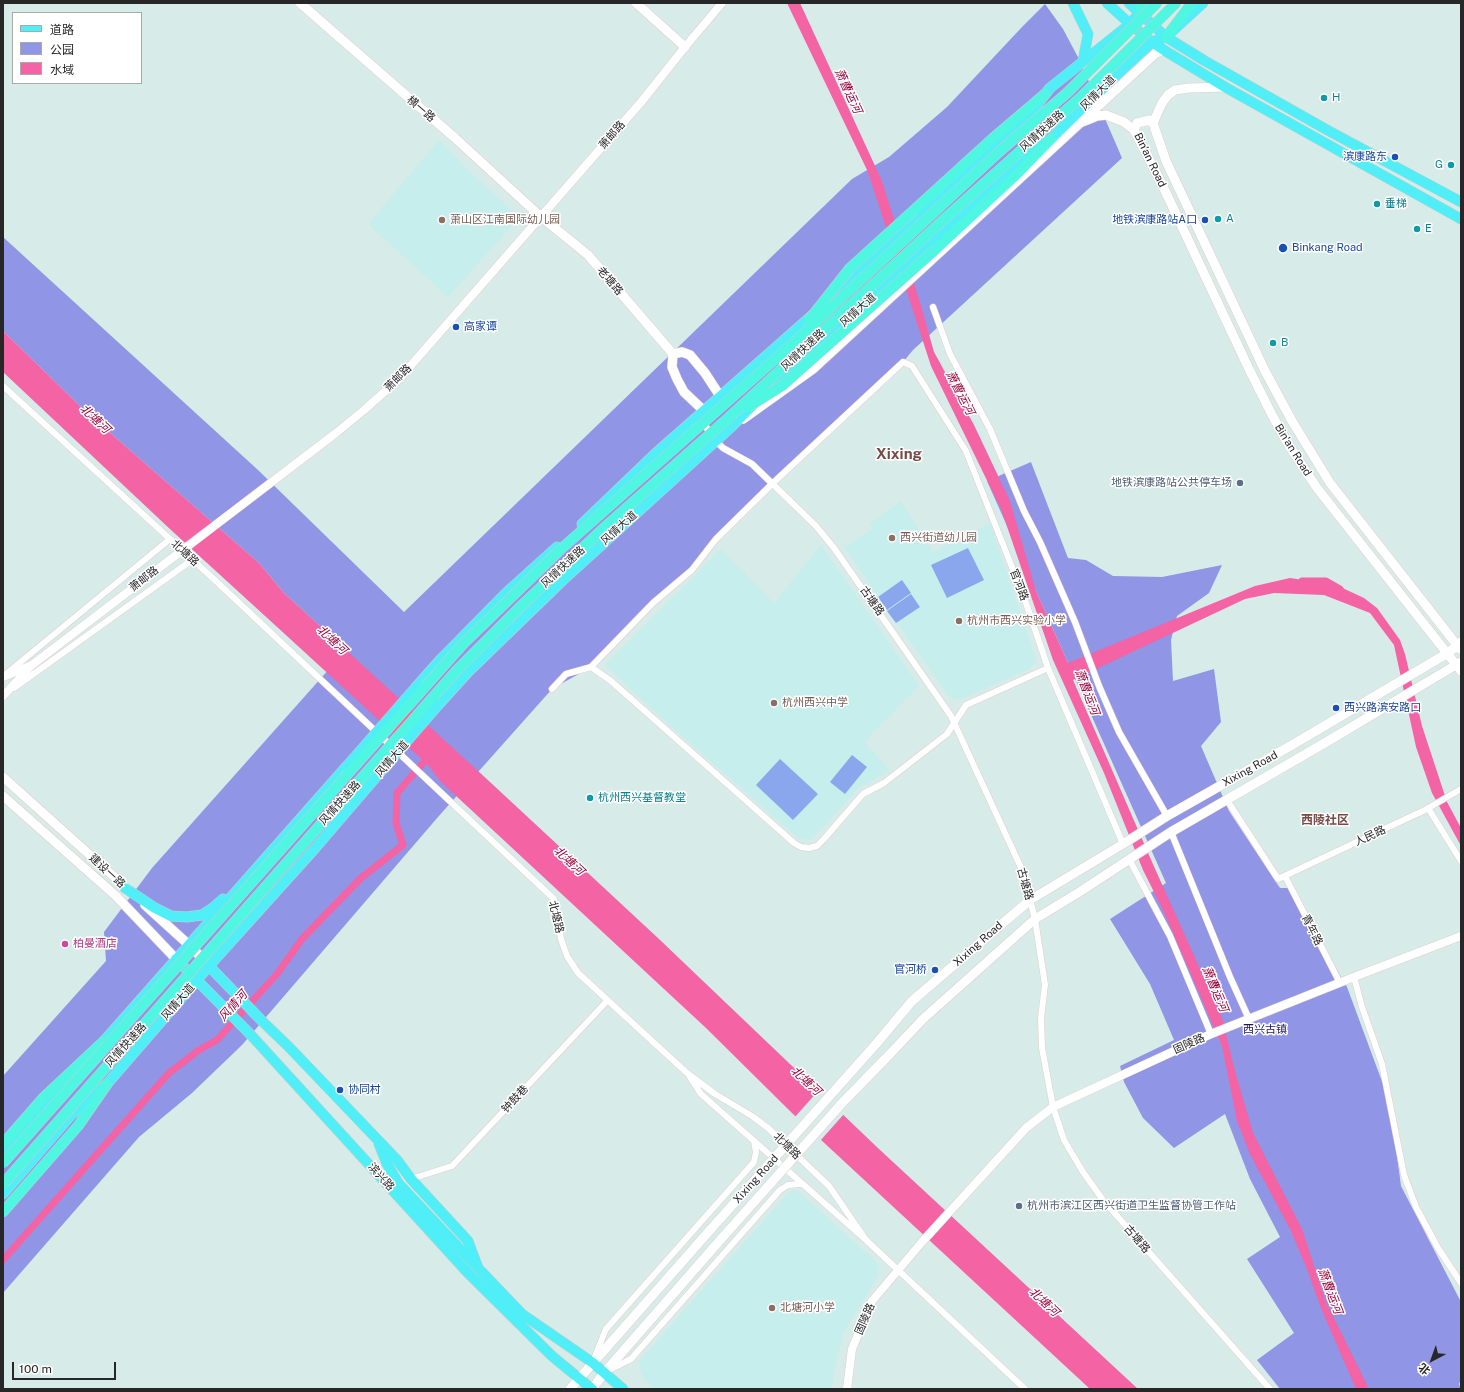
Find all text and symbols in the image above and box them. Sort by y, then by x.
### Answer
legend [12,12,142,84]
text: 道路 [50,23,74,37]
text: 公园 [50,43,74,57]
text: 水域 [50,63,74,77]
water label: 萧曹运河 [831,66,865,116]
street label: 风情大道 [1078,73,1118,113]
place label: H [1332,91,1340,105]
street label: 横一路 [404,93,438,125]
marker: H [1319,93,1329,103]
street label: 风情快速路 [1017,108,1067,154]
street label: 萧邮路 [596,118,628,152]
street label: Bin'an Road [1131,131,1169,189]
place label: 滨康路东 [1343,150,1387,164]
marker: 滨康路东 [1390,152,1400,162]
place label: G [1435,158,1443,172]
marker: G [1446,160,1456,170]
place label: 垂梯 [1385,197,1407,211]
marker: 垂梯 [1372,199,1382,209]
place label: A [1226,212,1234,226]
place label: 萧山区江南国际幼儿园 [450,213,560,227]
place label: 地铁滨康路站A口 [1112,213,1197,227]
marker: A [1213,214,1223,224]
marker: 萧山区江南国际幼儿园 [437,215,447,225]
marker: 地铁滨康路站A口 [1200,215,1210,225]
place label: E [1425,222,1432,236]
marker: E [1412,224,1422,234]
place label: Binkang Road [1292,241,1363,255]
marker: Binkang Road [1277,242,1289,254]
street label: 老塘路 [594,264,626,298]
street label: 风情大道 [837,290,879,330]
place label: 高家谭 [464,320,497,334]
marker: 高家谭 [451,322,461,332]
street label: 风情快速路 [778,326,828,374]
place label: B [1281,336,1288,350]
marker: B [1268,338,1278,348]
street label: 萧邮路 [382,362,414,394]
water label: 萧曹运河 [943,368,977,418]
water label: 北塘河 [77,401,113,437]
street label: Bin'an Road [1272,421,1314,479]
district label: Xixing [876,445,922,463]
place label: 地铁滨康路站公共停车场 [1111,476,1232,490]
marker: 地铁滨康路站公共停车场 [1235,478,1245,488]
street label: 风情大道 [598,508,640,548]
place label: 西兴街道幼儿园 [900,531,977,545]
marker: 西兴街道幼儿园 [887,533,897,543]
street label: 北塘路 [168,537,202,569]
street label: 风情快速路 [538,543,588,591]
street label: 萧邮路 [127,564,161,594]
street label: 官河路 [1007,567,1031,603]
street label: 古塘路 [857,584,887,618]
place label: 杭州市西兴实验小学 [967,614,1066,628]
marker: 杭州市西兴实验小学 [954,616,964,626]
water label: 北塘河 [314,622,350,658]
water label: 萧曹运河 [1072,667,1102,717]
place label: 杭州西兴中学 [782,696,848,710]
marker: 杭州西兴中学 [769,698,779,708]
place label: 西兴路滨安路口 [1344,701,1421,715]
marker: 西兴路滨安路口 [1331,703,1341,713]
street label: 风情大道 [373,738,411,780]
street label: Xixing Road [1220,748,1280,790]
street label: 风情快速路 [317,778,363,828]
place label: 杭州西兴基督教堂 [598,791,686,805]
marker: 杭州西兴基督教堂 [585,793,595,803]
district label: 西陵社区 [1301,813,1349,827]
street label: 人民路 [1352,823,1388,849]
water label: 北塘河 [551,843,587,879]
street label: 建设一路 [86,851,128,891]
street label: 古塘路 [1014,866,1036,902]
street label: 北塘路 [546,899,566,935]
street label: 青年路 [1299,912,1325,948]
street label: Xixing Road [951,919,1005,969]
place label: 柏曼酒店 [73,937,117,951]
marker: 柏曼酒店 [60,939,70,949]
place label: 官河桥 [894,963,927,977]
water label: 萧曹运河 [1199,964,1231,1014]
marker: 官河桥 [930,965,940,975]
street label: 风情大道 [159,981,197,1023]
water label: 风情河 [216,988,250,1024]
street label: 风情快速路 [103,1020,149,1070]
park label: 西兴古镇 [1243,1023,1287,1037]
street label: 固陵路 [1171,1031,1207,1057]
water label: 北塘河 [788,1063,824,1099]
street label: 钟鼓巷 [499,1082,531,1116]
place label: 协同村 [348,1083,381,1097]
marker: 协同村 [335,1085,345,1095]
street label: 北塘路 [771,1130,803,1162]
street label: Xixing Road [731,1152,781,1206]
street label: 滨兴路 [365,1160,397,1194]
place label: 杭州市滨江区西兴街道卫生监督协管工作站 [1027,1199,1236,1213]
marker: 杭州市滨江区西兴街道卫生监督协管工作站 [1014,1201,1024,1211]
street label: 古塘路 [1121,1222,1153,1256]
water label: 萧曹运河 [1315,1266,1345,1316]
water label: 北塘河 [1026,1284,1062,1320]
place label: 北塘河小学 [780,1301,835,1315]
street label: 固陵路 [852,1301,878,1337]
marker: 北塘河小学 [767,1303,777,1313]
north arrow [1412,1340,1452,1380]
scale bar [14,1354,118,1380]
text: 北 [1416,1361,1432,1377]
text: 100 m [19,1362,52,1376]

